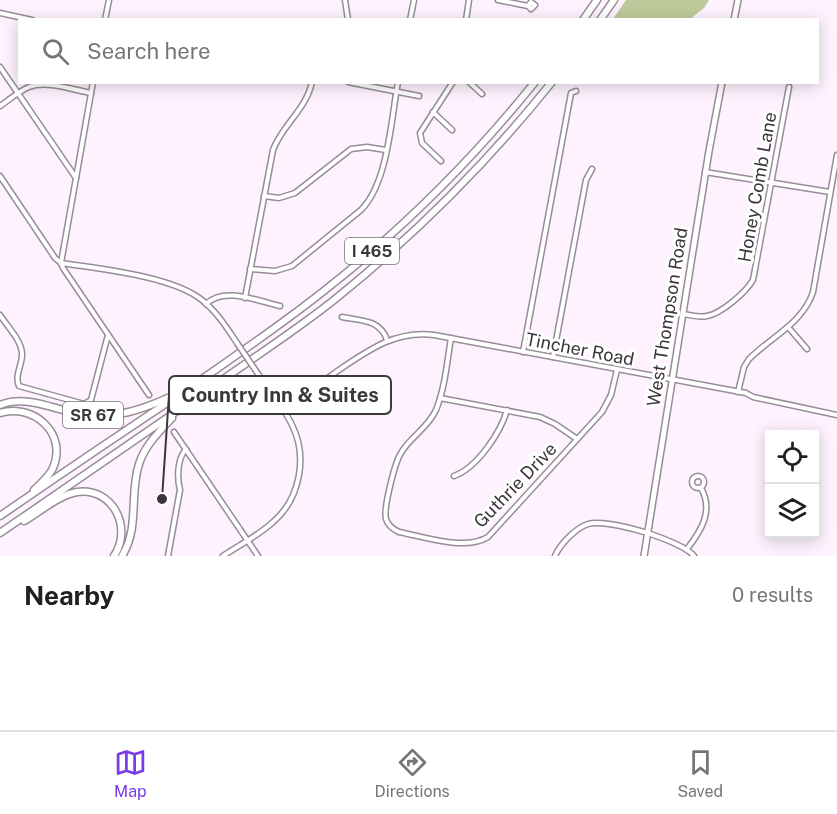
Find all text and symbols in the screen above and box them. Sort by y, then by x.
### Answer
search box [18,18,819,84]
icon: search [39,35,72,68]
text: Search here [87,38,211,64]
street label: Honey Comb Lane [733,110,781,264]
street label: West Thompson Road [642,226,692,408]
road number: I 465 [345,238,399,264]
street label: Tincher Road [524,328,636,370]
callout: Country Inn & Suites [169,376,391,414]
text: Country Inn & Suites [181,383,379,407]
road number: SR 67 [63,402,123,428]
map controls [765,430,819,538]
button: locate [765,430,819,484]
street label: Guthrie Drive [469,438,561,532]
button: layers [765,484,819,538]
text: Nearby [24,580,114,611]
text: 0 results [732,583,813,607]
tab: Map [114,746,147,801]
tab: Directions [375,746,450,801]
tab: Saved [677,746,723,801]

